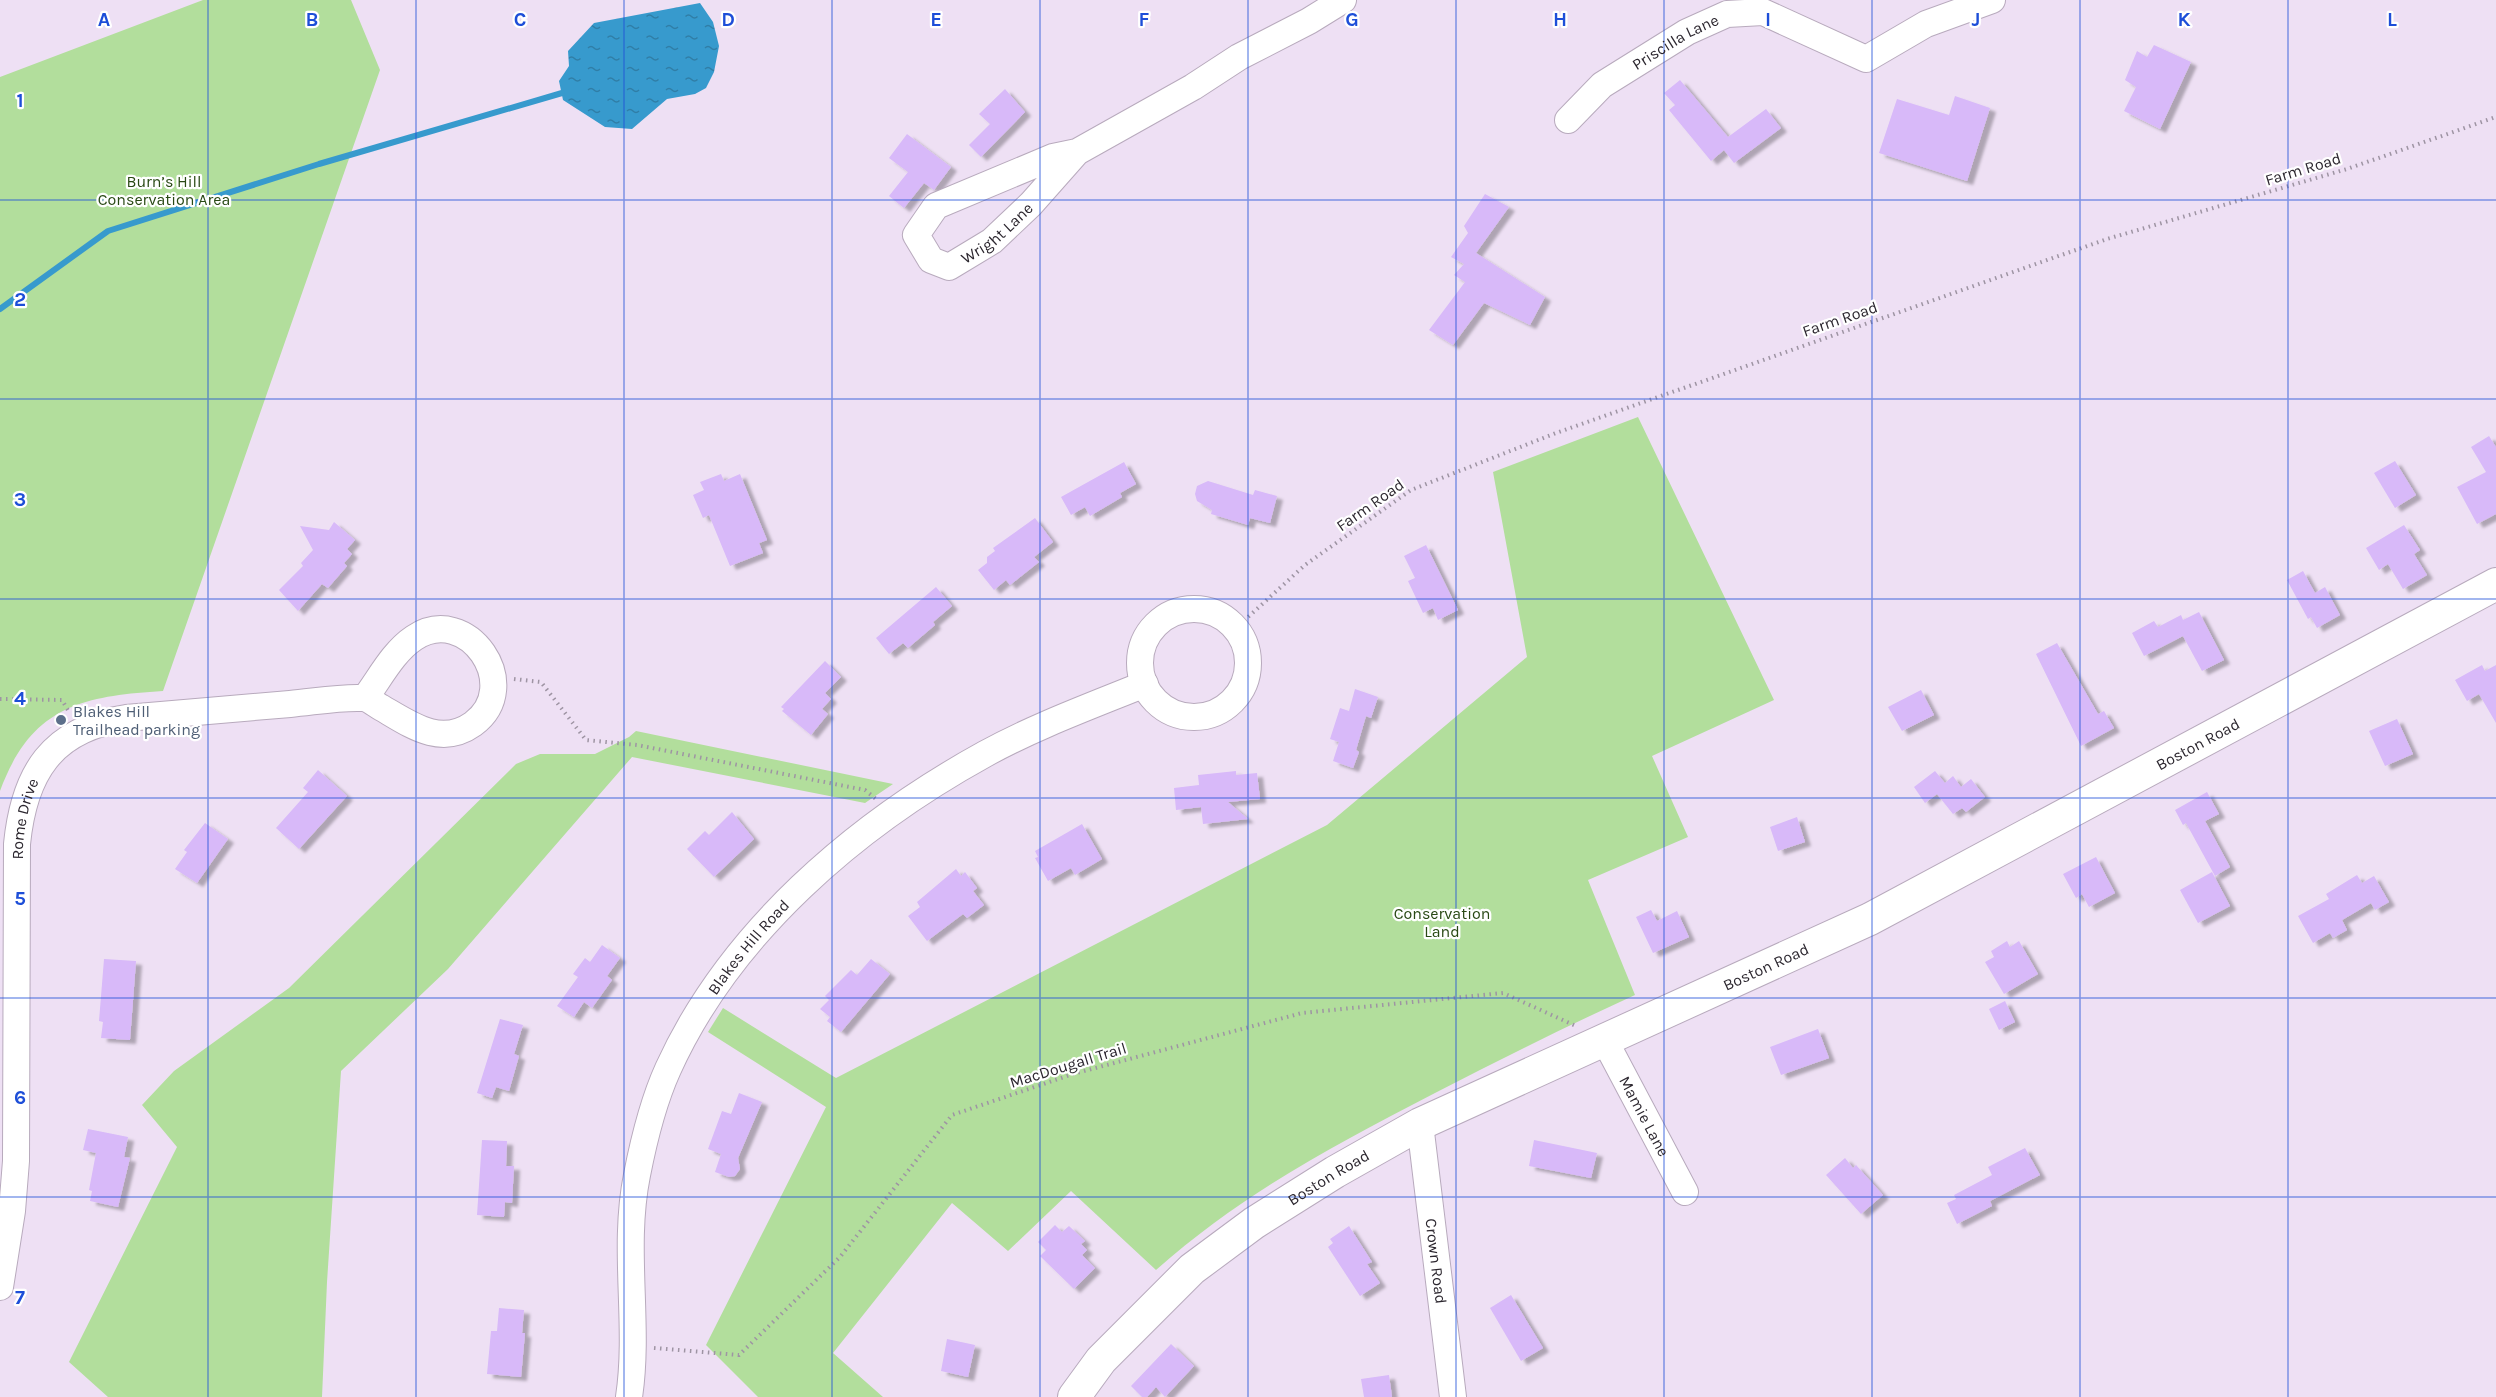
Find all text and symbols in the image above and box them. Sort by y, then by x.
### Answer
text: A [98,8,111,31]
text: B [306,8,318,31]
text: C [514,8,526,31]
text: D [721,8,735,31]
text: E [930,8,942,31]
text: F [1139,8,1150,31]
text: G [1345,8,1359,31]
text: H [1553,8,1567,31]
text: I [1765,8,1771,31]
text: J [1972,8,1980,31]
text: K [2177,8,2191,31]
text: L [2387,8,2397,31]
street label: Priscilla Lane [1628,10,1721,74]
text: 1 [16,89,24,112]
street label: Farm Road [2263,148,2343,190]
park label: Burn’s Hill Conservation Area [98,172,230,209]
street label: Wright Lane [957,198,1036,267]
text: 2 [14,288,26,311]
street label: Farm Road [1800,297,1880,341]
street label: Farm Road [1333,475,1407,535]
text: 3 [14,488,26,511]
text: 4 [14,687,26,710]
place label: Blakes Hill Trailhead parking [73,702,200,739]
marker: Blakes Hill Trailhead parking [54,713,68,727]
street label: Boston Road [2152,714,2243,774]
street label: Rome Drive [7,775,42,860]
text: 5 [14,887,26,910]
street label: Blakes Hill Road [703,895,793,998]
park label: Conservation Land [1394,904,1490,941]
street label: Boston Road [1720,939,1812,994]
street label: MacDougall Trail [1007,1038,1129,1092]
street label: Mamie Lane [1616,1072,1674,1159]
text: 6 [14,1086,26,1109]
street label: Boston Road [1284,1145,1372,1209]
street label: Crown Road [1422,1217,1451,1305]
text: 7 [15,1286,25,1309]

